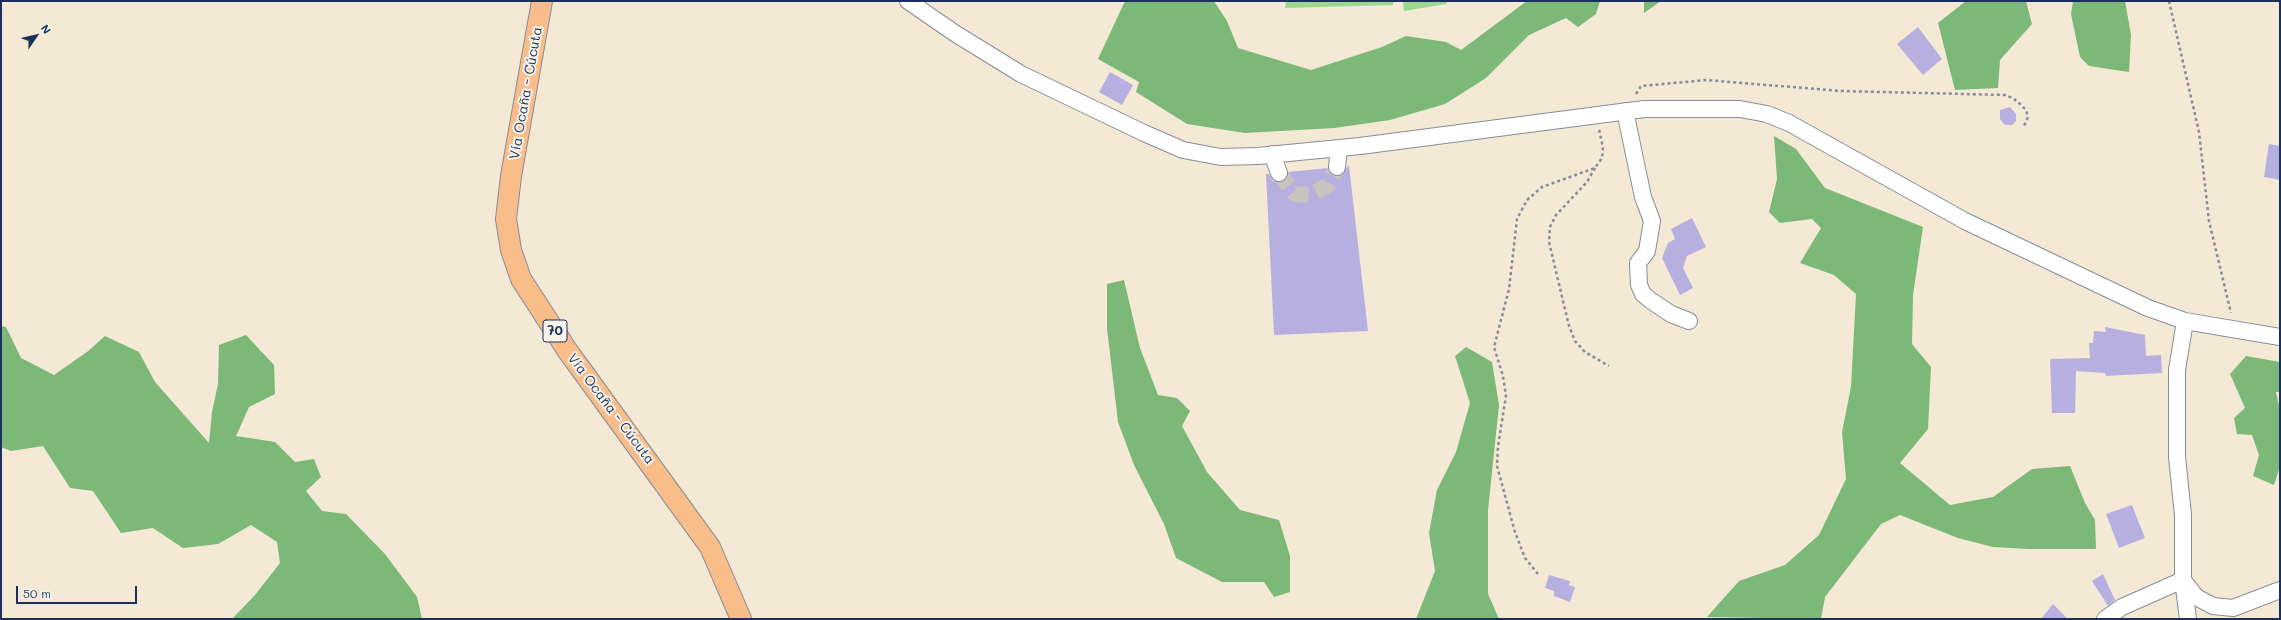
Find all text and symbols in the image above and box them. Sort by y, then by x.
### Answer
north arrow [16,16,56,56]
text: N [38,21,55,37]
street label: Vía Ocaña - Cúcuta [506,25,546,161]
road number: 70 [543,320,567,342]
street label: Vía Ocaña - Cúcuta [564,350,658,468]
scale bar [18,578,139,604]
text: 50 m [23,585,51,601]

